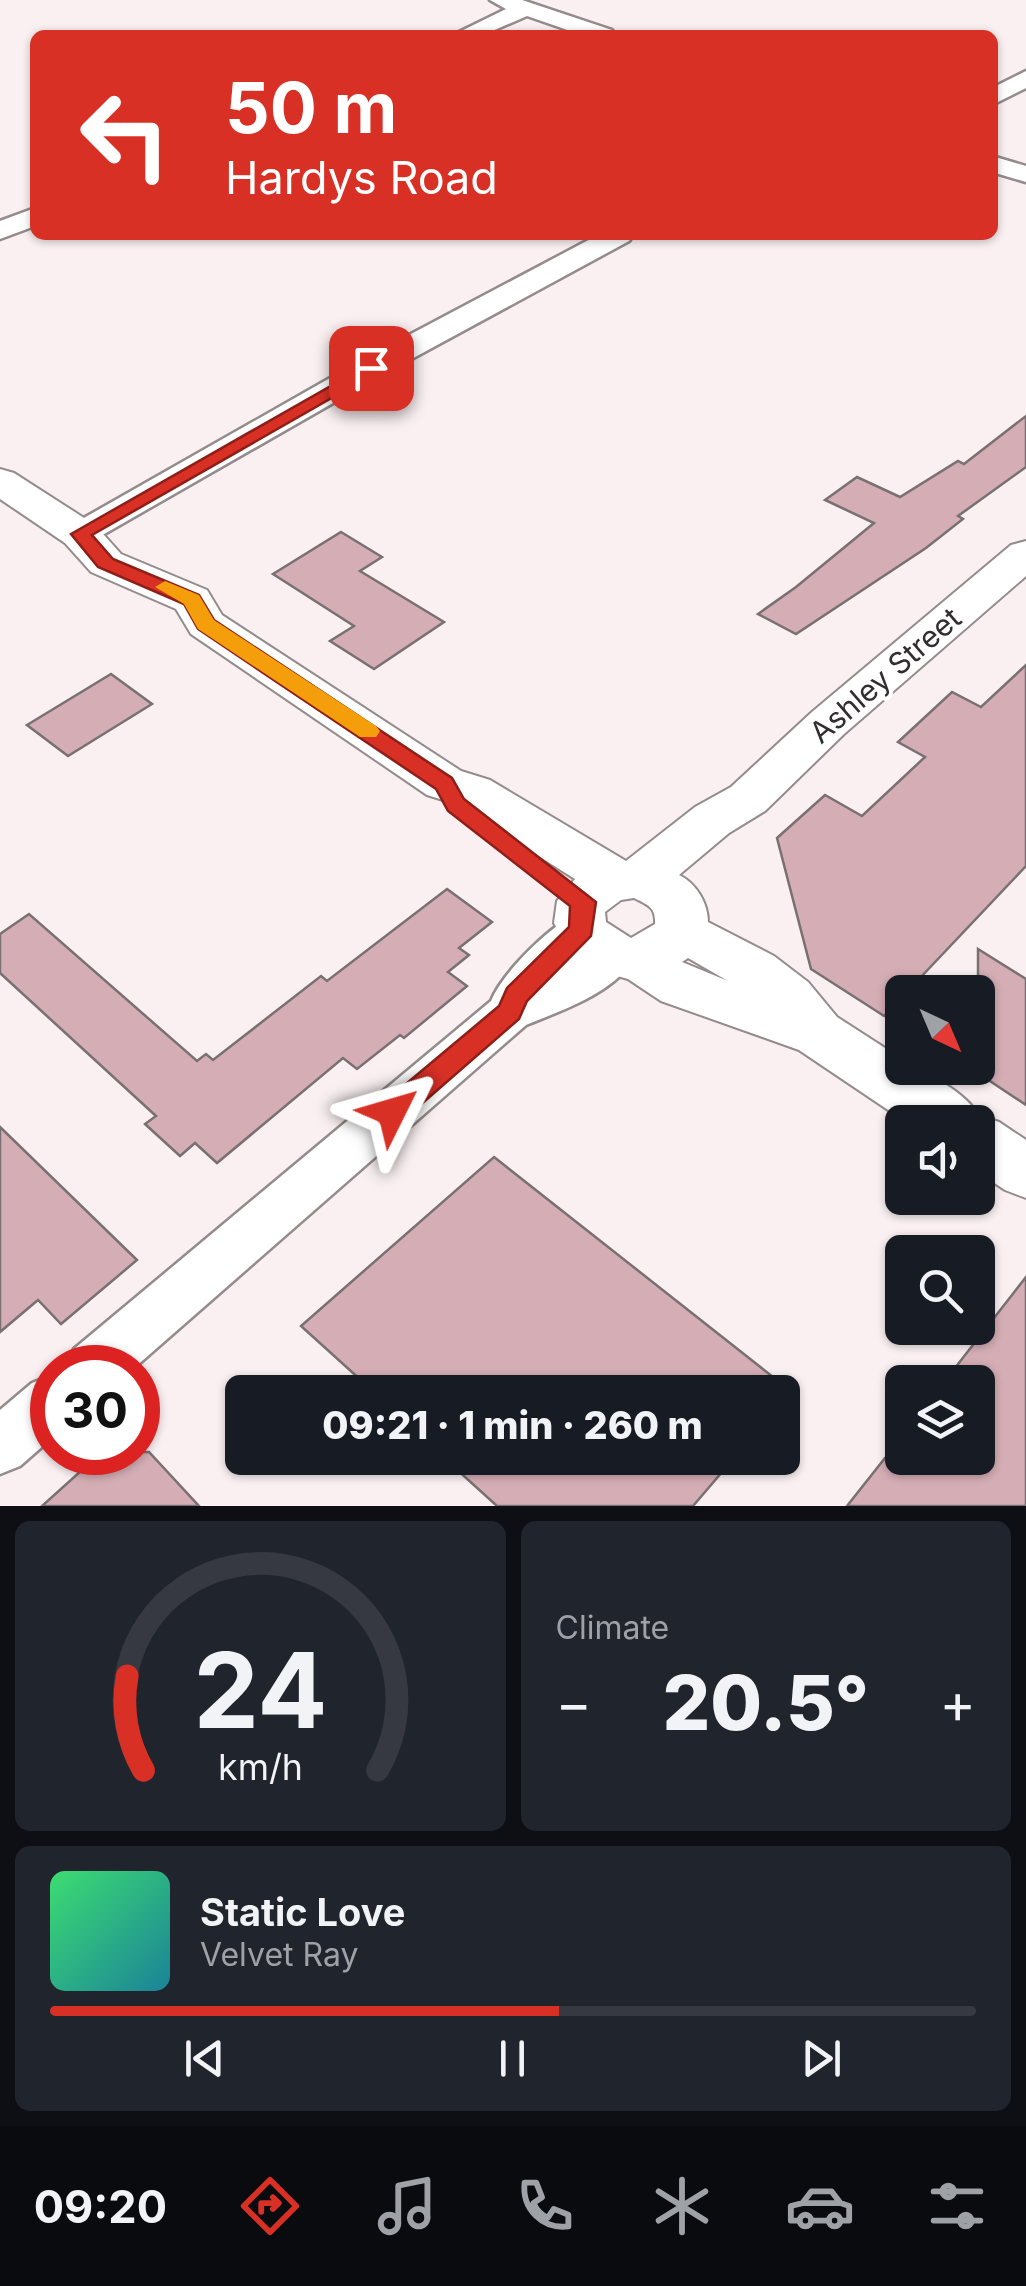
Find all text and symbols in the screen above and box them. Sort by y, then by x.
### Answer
text: 50 m [225,65,397,150]
icon: left [60,70,190,200]
text: Hardys Road [225,150,498,205]
pin [329,326,414,411]
icon: arrive [344,341,399,396]
street label: Ashley Street [802,599,968,750]
north arrow [885,975,995,1085]
map controls [885,975,995,1475]
position arrow [340,1060,444,1164]
button: sound [885,1105,995,1215]
button: search [885,1235,995,1345]
speed limit sign: 30 [30,1345,160,1475]
button: layers [885,1365,995,1475]
text: 09:21 · 1 min · 260 m [322,1402,703,1448]
text: Climate [556,1608,669,1647]
text: 24 [193,1627,327,1753]
text: 20.5° [662,1657,869,1748]
text: − [556,1670,592,1736]
text: + [940,1670,976,1736]
text: km/h [218,1745,303,1789]
text: Static Love [200,1889,405,1935]
text: Velvet Ray [200,1935,358,1974]
icon: previous [177,2031,232,2086]
icon: pause [485,2031,540,2086]
icon: next [794,2031,849,2086]
icon: directions [235,2171,305,2241]
icon: music [372,2171,442,2241]
icon: phone [510,2171,580,2241]
icon: climate [647,2171,717,2241]
icon: car [785,2171,855,2241]
icon: filters [922,2171,992,2241]
text: 09:20 [34,2179,167,2234]

